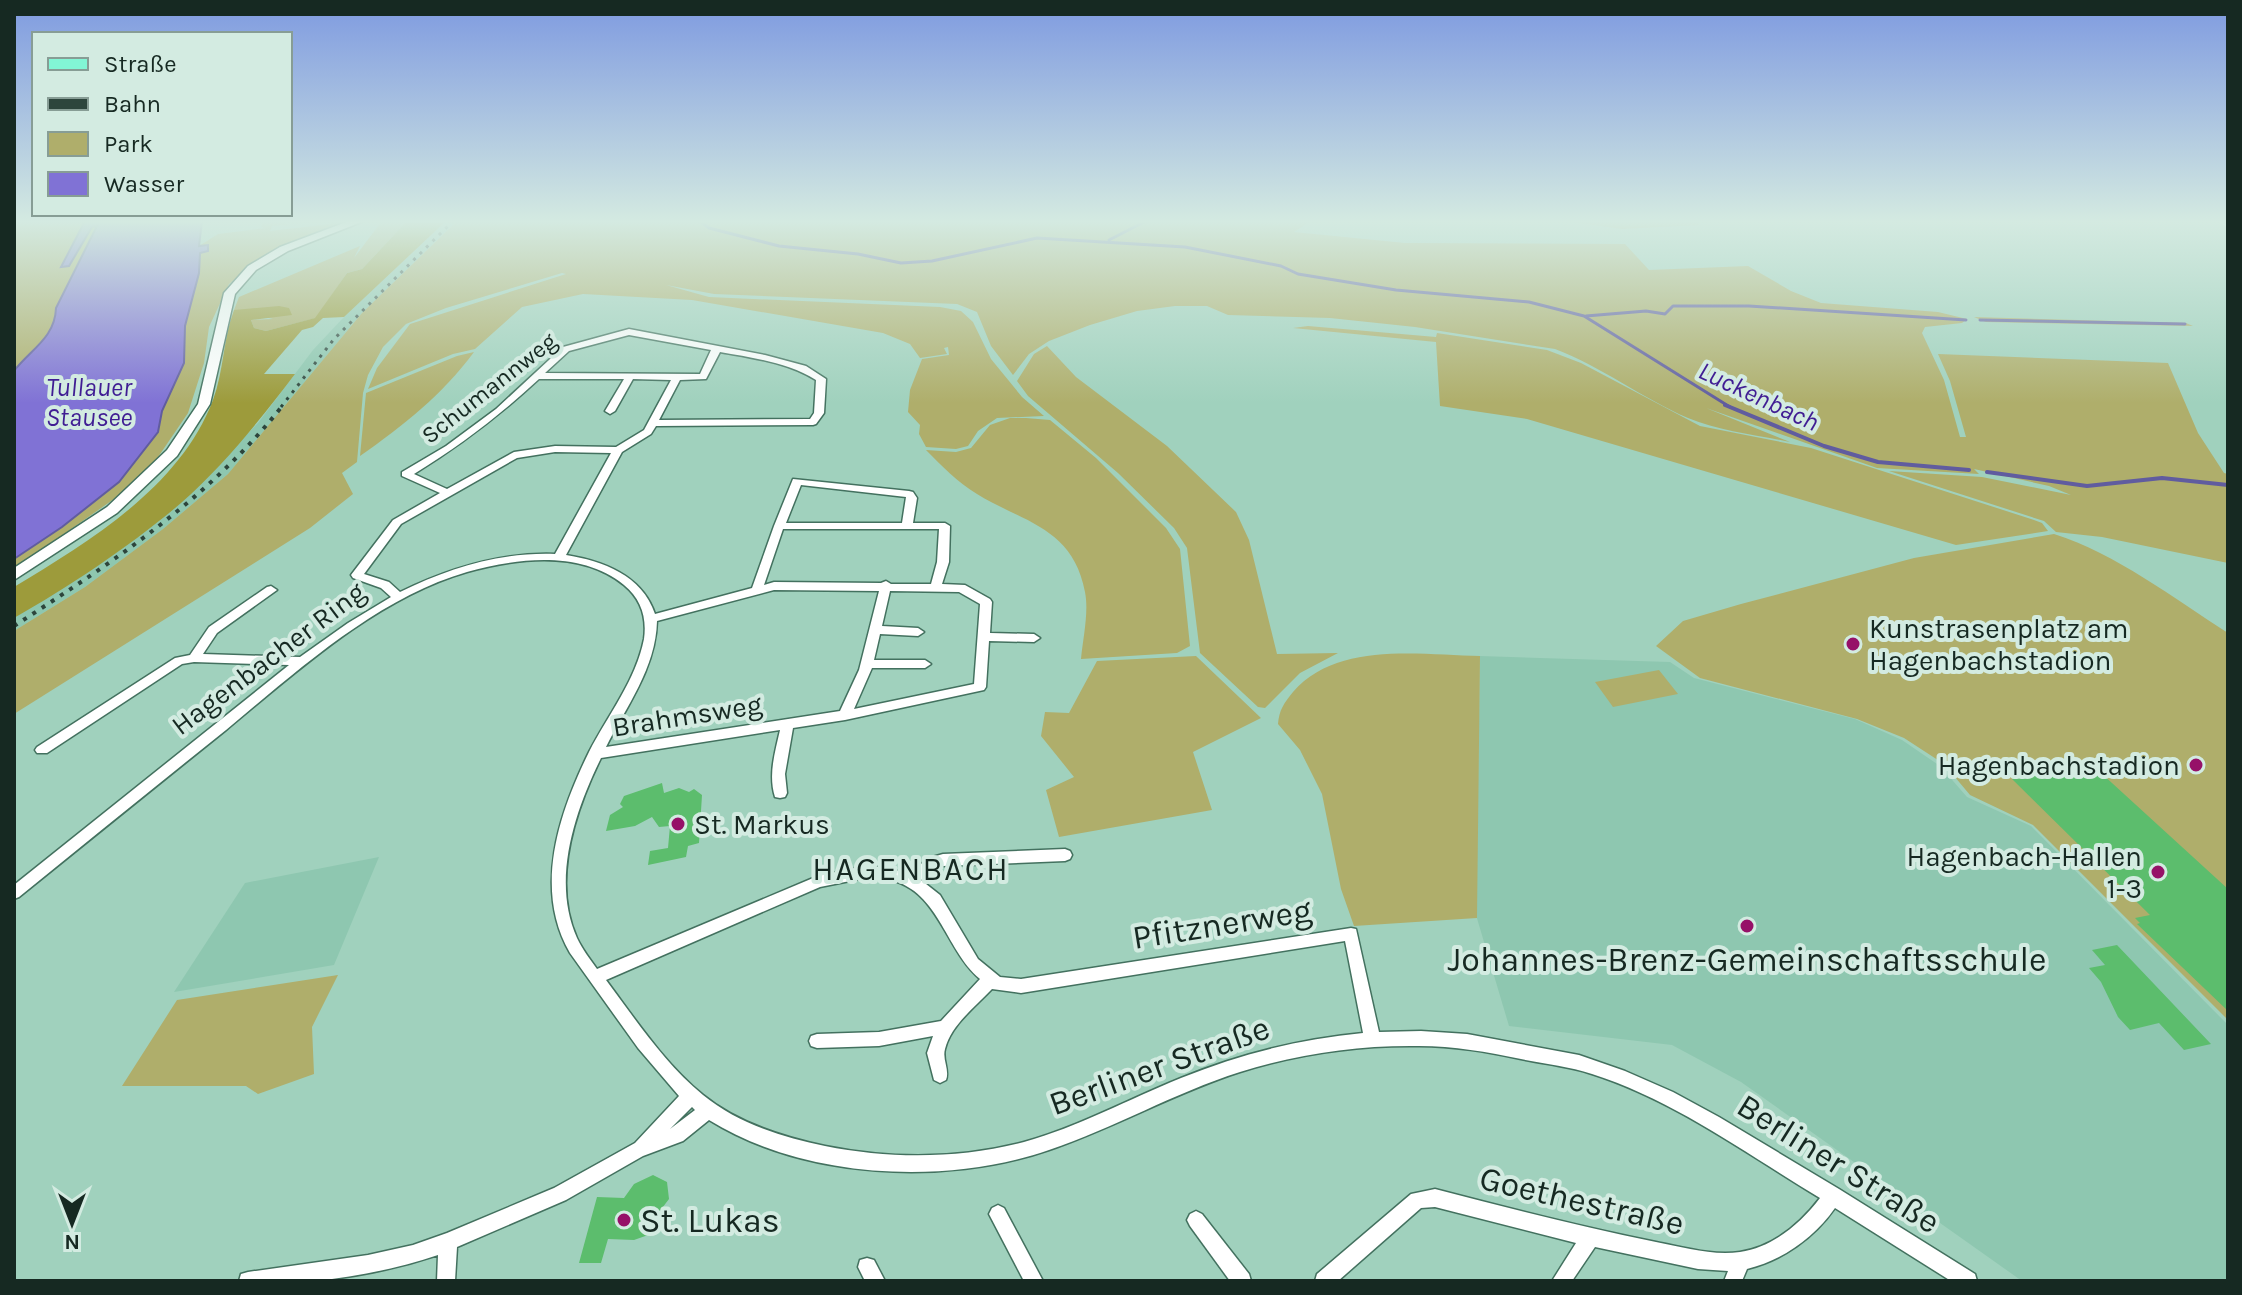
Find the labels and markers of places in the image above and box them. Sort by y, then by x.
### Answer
place label: Kunstrasenplatz am Hagenbachstadion [1869,612,2128,677]
marker: Kunstrasenplatz am Hagenbachstadion [1844,635,1862,653]
place label: Hagenbachstadion [1938,749,2180,782]
marker: Hagenbachstadion [2187,756,2205,774]
place label: St. Markus [694,808,830,841]
marker: St. Markus [669,815,687,833]
place label: Hagenbach-Hallen 1-3 [1907,840,2142,905]
marker: Hagenbach-Hallen 1-3 [2149,863,2167,881]
marker: Johannes-Brenz-Gemeinschaftsschule [1738,917,1756,935]
place label: Johannes-Brenz-Gemeinschaftsschule [1448,940,2046,980]
place label: St. Lukas [640,1201,780,1241]
marker: St. Lukas [615,1211,633,1229]

